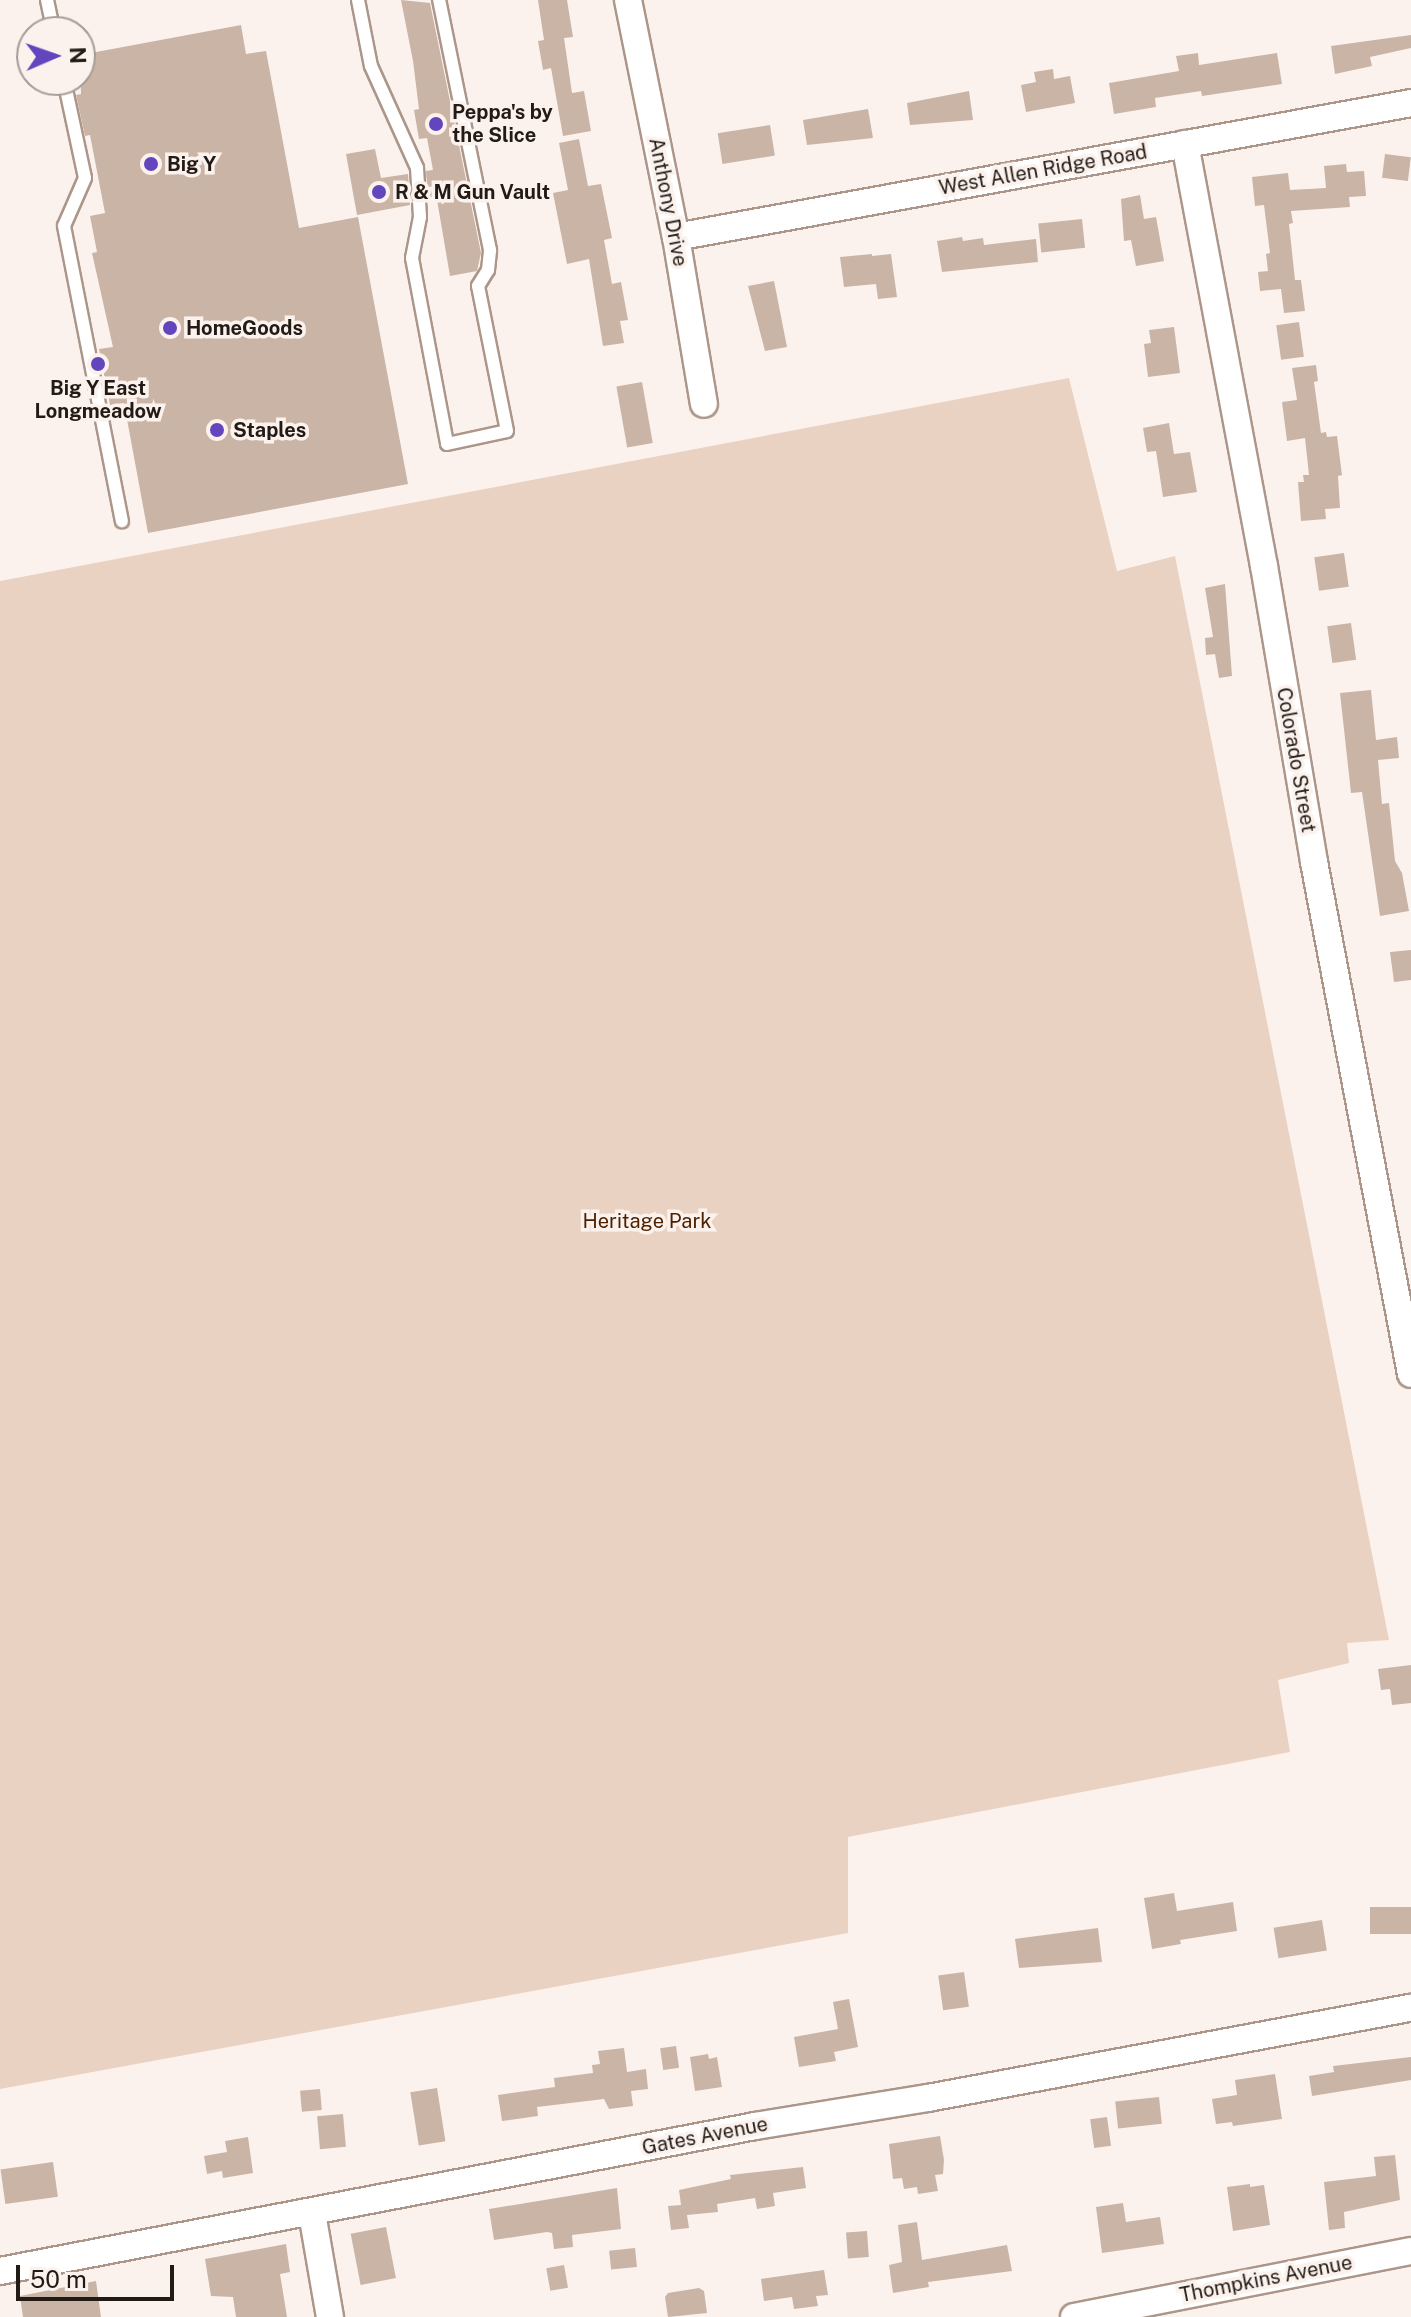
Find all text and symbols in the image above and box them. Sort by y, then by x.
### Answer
north arrow [16,16,96,96]
text: N [65,46,91,64]
place label: Peppa's by the Slice [452,100,553,147]
marker: Peppa's by the Slice [427,115,445,133]
street label: Anthony Drive [644,136,692,268]
street label: West Allen Ridge Road [937,140,1149,200]
place label: Big Y [167,152,216,176]
marker: Big Y [142,155,160,173]
place label: R & M Gun Vault [395,180,550,204]
marker: R & M Gun Vault [370,183,388,201]
place label: HomeGoods [186,316,303,340]
marker: HomeGoods [161,319,179,337]
marker: Big Y East Longmeadow [89,355,107,373]
place label: Big Y East Longmeadow [34,376,162,423]
place label: Staples [233,418,306,442]
marker: Staples [208,421,226,439]
street label: Colorado Street [1271,686,1321,834]
park label: Heritage Park [582,1209,712,1233]
street label: Gates Avenue [640,2112,770,2160]
scale bar [20,2249,178,2299]
street label: Thompkins Avenue [1178,2250,1354,2308]
text: 50 m [30,2265,87,2293]

